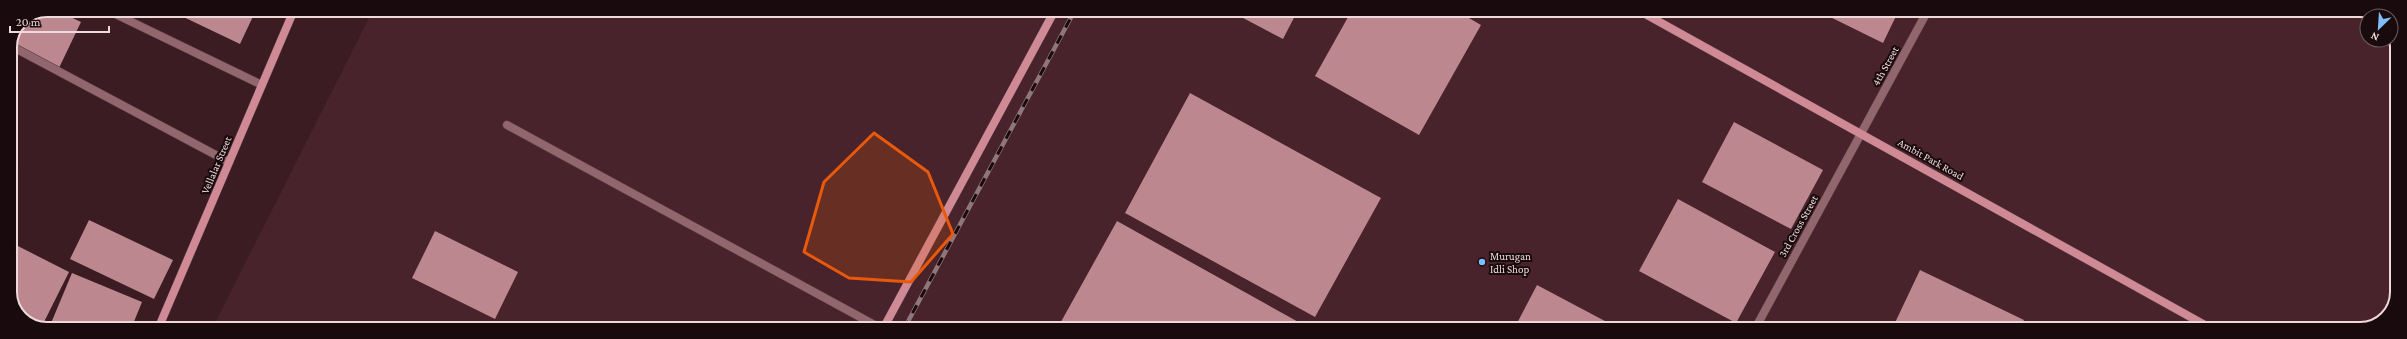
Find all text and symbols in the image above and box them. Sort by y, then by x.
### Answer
scale bar [10,8,109,34]
north arrow [2359,8,2399,48]
text: 20 m [16,15,41,29]
text: N [2368,30,2381,44]
street label: 4th Street [1869,44,1901,88]
street label: Vellalar Street [199,134,234,196]
street label: Ambit Park Road [1896,136,1966,182]
street label: 3rd Cross Street [1776,193,1820,259]
place label: Murugan Idli Shop [1490,250,1531,276]
marker: Murugan Idli Shop [1477,257,1487,267]

